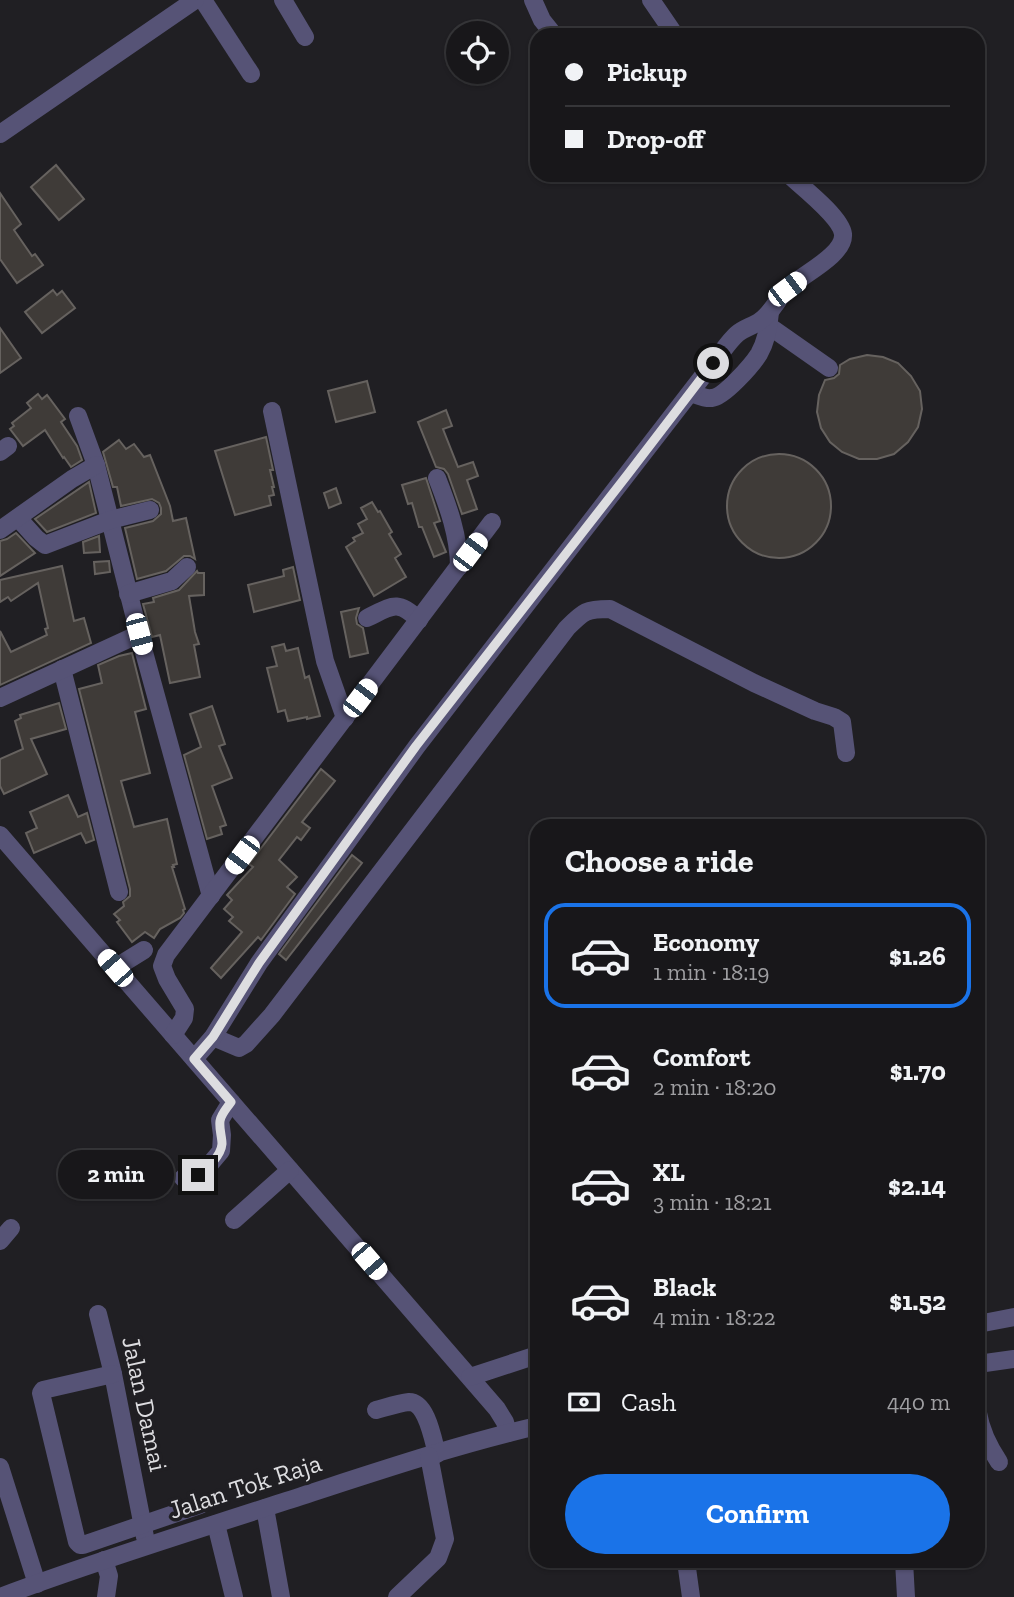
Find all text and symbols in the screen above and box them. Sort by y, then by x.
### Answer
map controls [446,21,509,84]
button: locate [446,21,509,84]
text: Pickup [607,56,687,88]
text: Drop-off [607,123,704,155]
car [764,268,811,310]
route start [697,347,729,379]
car [449,529,492,575]
car [124,611,155,657]
car [339,675,382,721]
car [221,832,264,878]
text: Choose a ride [565,842,753,880]
icon: car [569,924,632,987]
text: Economy [653,926,759,958]
text: $1.26 [889,940,946,972]
car [94,945,137,991]
text: 1 min · 18:19 [653,958,769,986]
icon: car [569,1039,632,1102]
text: Comfort [653,1041,750,1073]
text: $1.70 [890,1055,946,1087]
text: 2 min · 18:20 [653,1073,777,1101]
callout: 2 min [58,1150,174,1200]
icon: car [569,1154,632,1217]
text: XL [653,1156,685,1188]
route end [182,1159,214,1191]
text: 2 min [87,1160,145,1188]
text: $2.14 [888,1170,946,1202]
text: 3 min · 18:21 [653,1188,772,1216]
car [348,1238,391,1284]
icon: car [569,1269,632,1332]
text: Black [653,1271,716,1303]
text: $1.52 [889,1285,946,1317]
text: 4 min · 18:22 [653,1303,776,1331]
street label: Jalan Damai [115,1334,175,1474]
icon: cash [565,1383,603,1421]
text: Cash [621,1386,676,1418]
text: 440 m [887,1388,950,1416]
street label: Jalan Tok Raja [165,1446,326,1526]
button: Confirm [565,1474,950,1554]

